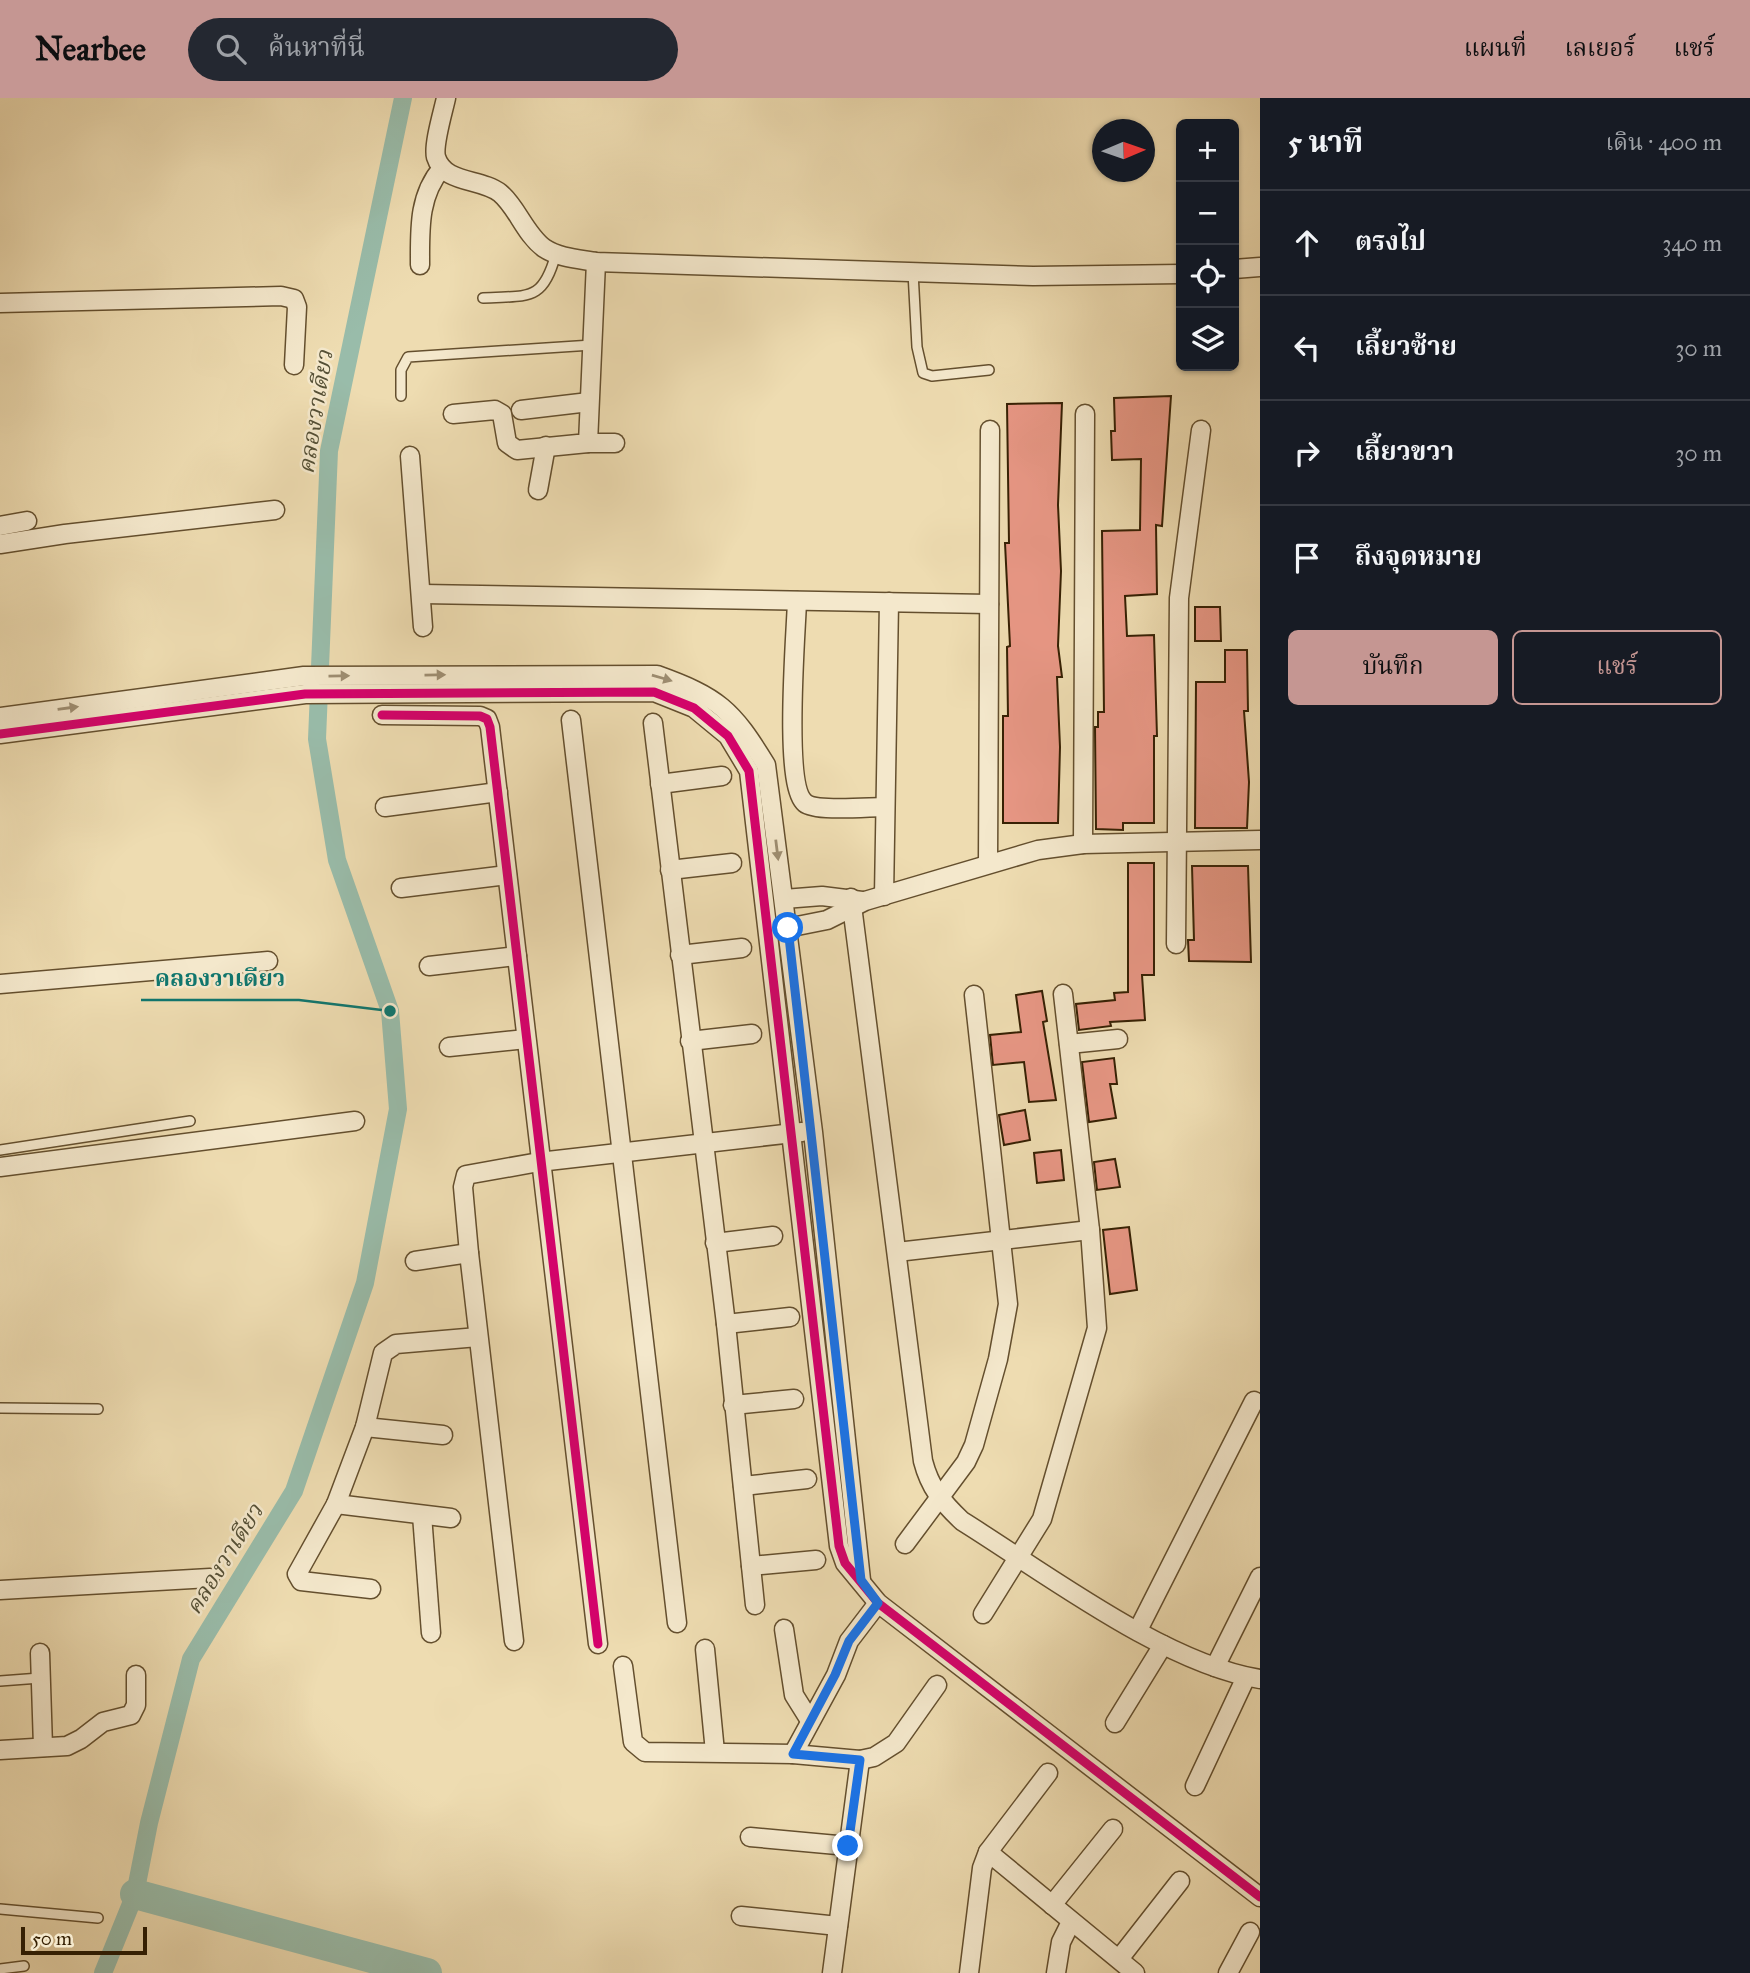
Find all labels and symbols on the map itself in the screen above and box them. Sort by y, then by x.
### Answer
north arrow [1092,119,1155,182]
water label: คลองวาเดียว [291,347,339,476]
one-way arrow [425,669,447,681]
one-way arrow [328,670,350,682]
one-way arrow [652,673,674,684]
one-way arrow [57,702,79,713]
one-way arrow [772,840,783,862]
route start [772,912,803,943]
callout: คลองวาเดียว [141,956,299,1000]
text: คลองวาเดียว [155,964,285,992]
water label: คลองวาเดียว [179,1498,269,1619]
route end [832,1830,863,1861]
scale bar [21,1924,147,1956]

